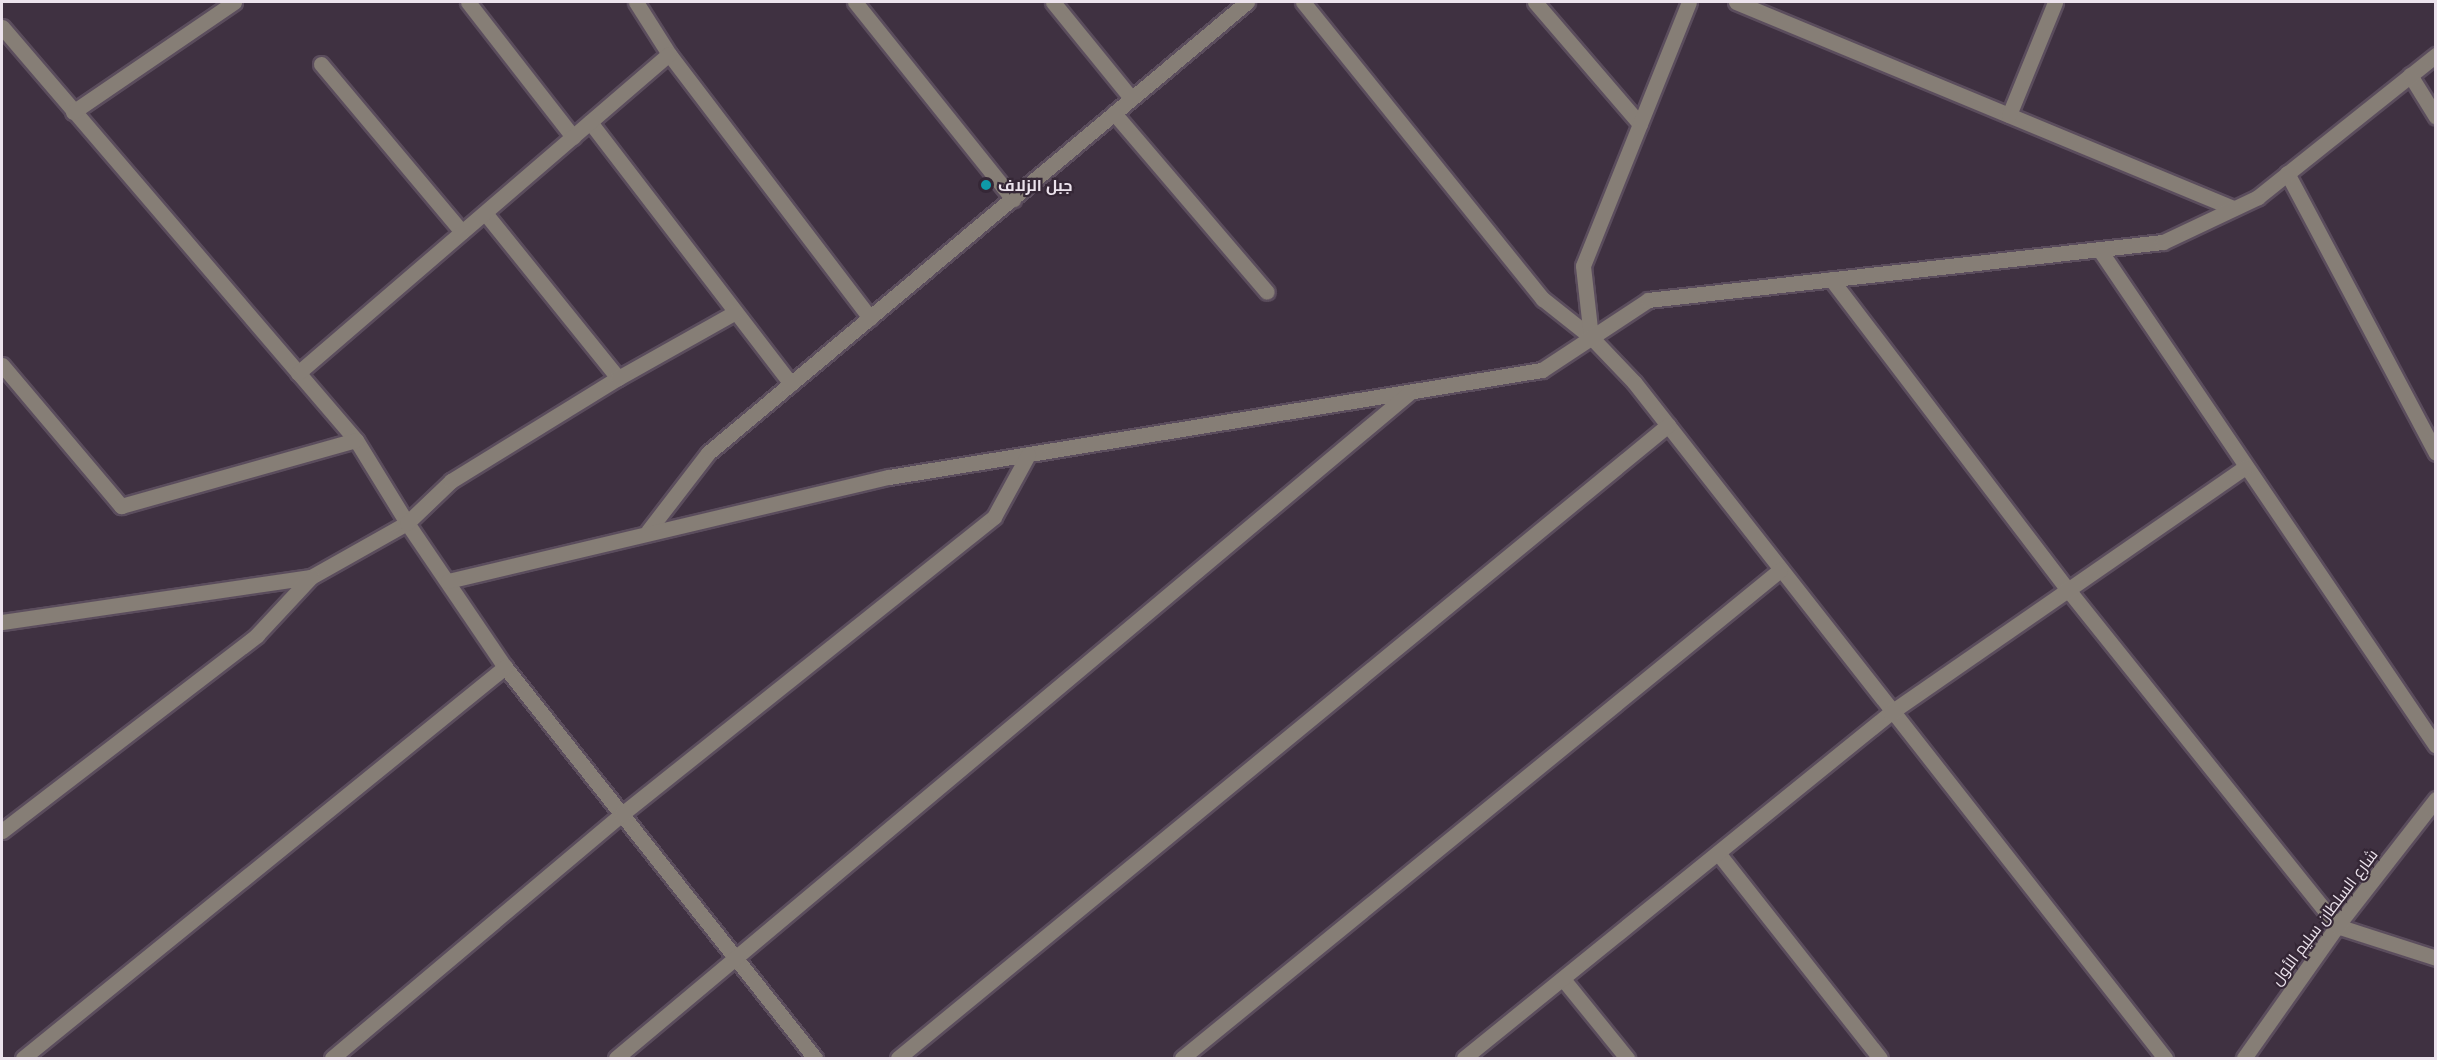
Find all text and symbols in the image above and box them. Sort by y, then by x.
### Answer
place label: جبل الزلاف [998,175,1072,195]
marker: جبل الزلاف [979,178,993,192]
street label: شارع السلطان سليم الأول [2267,845,2381,989]

